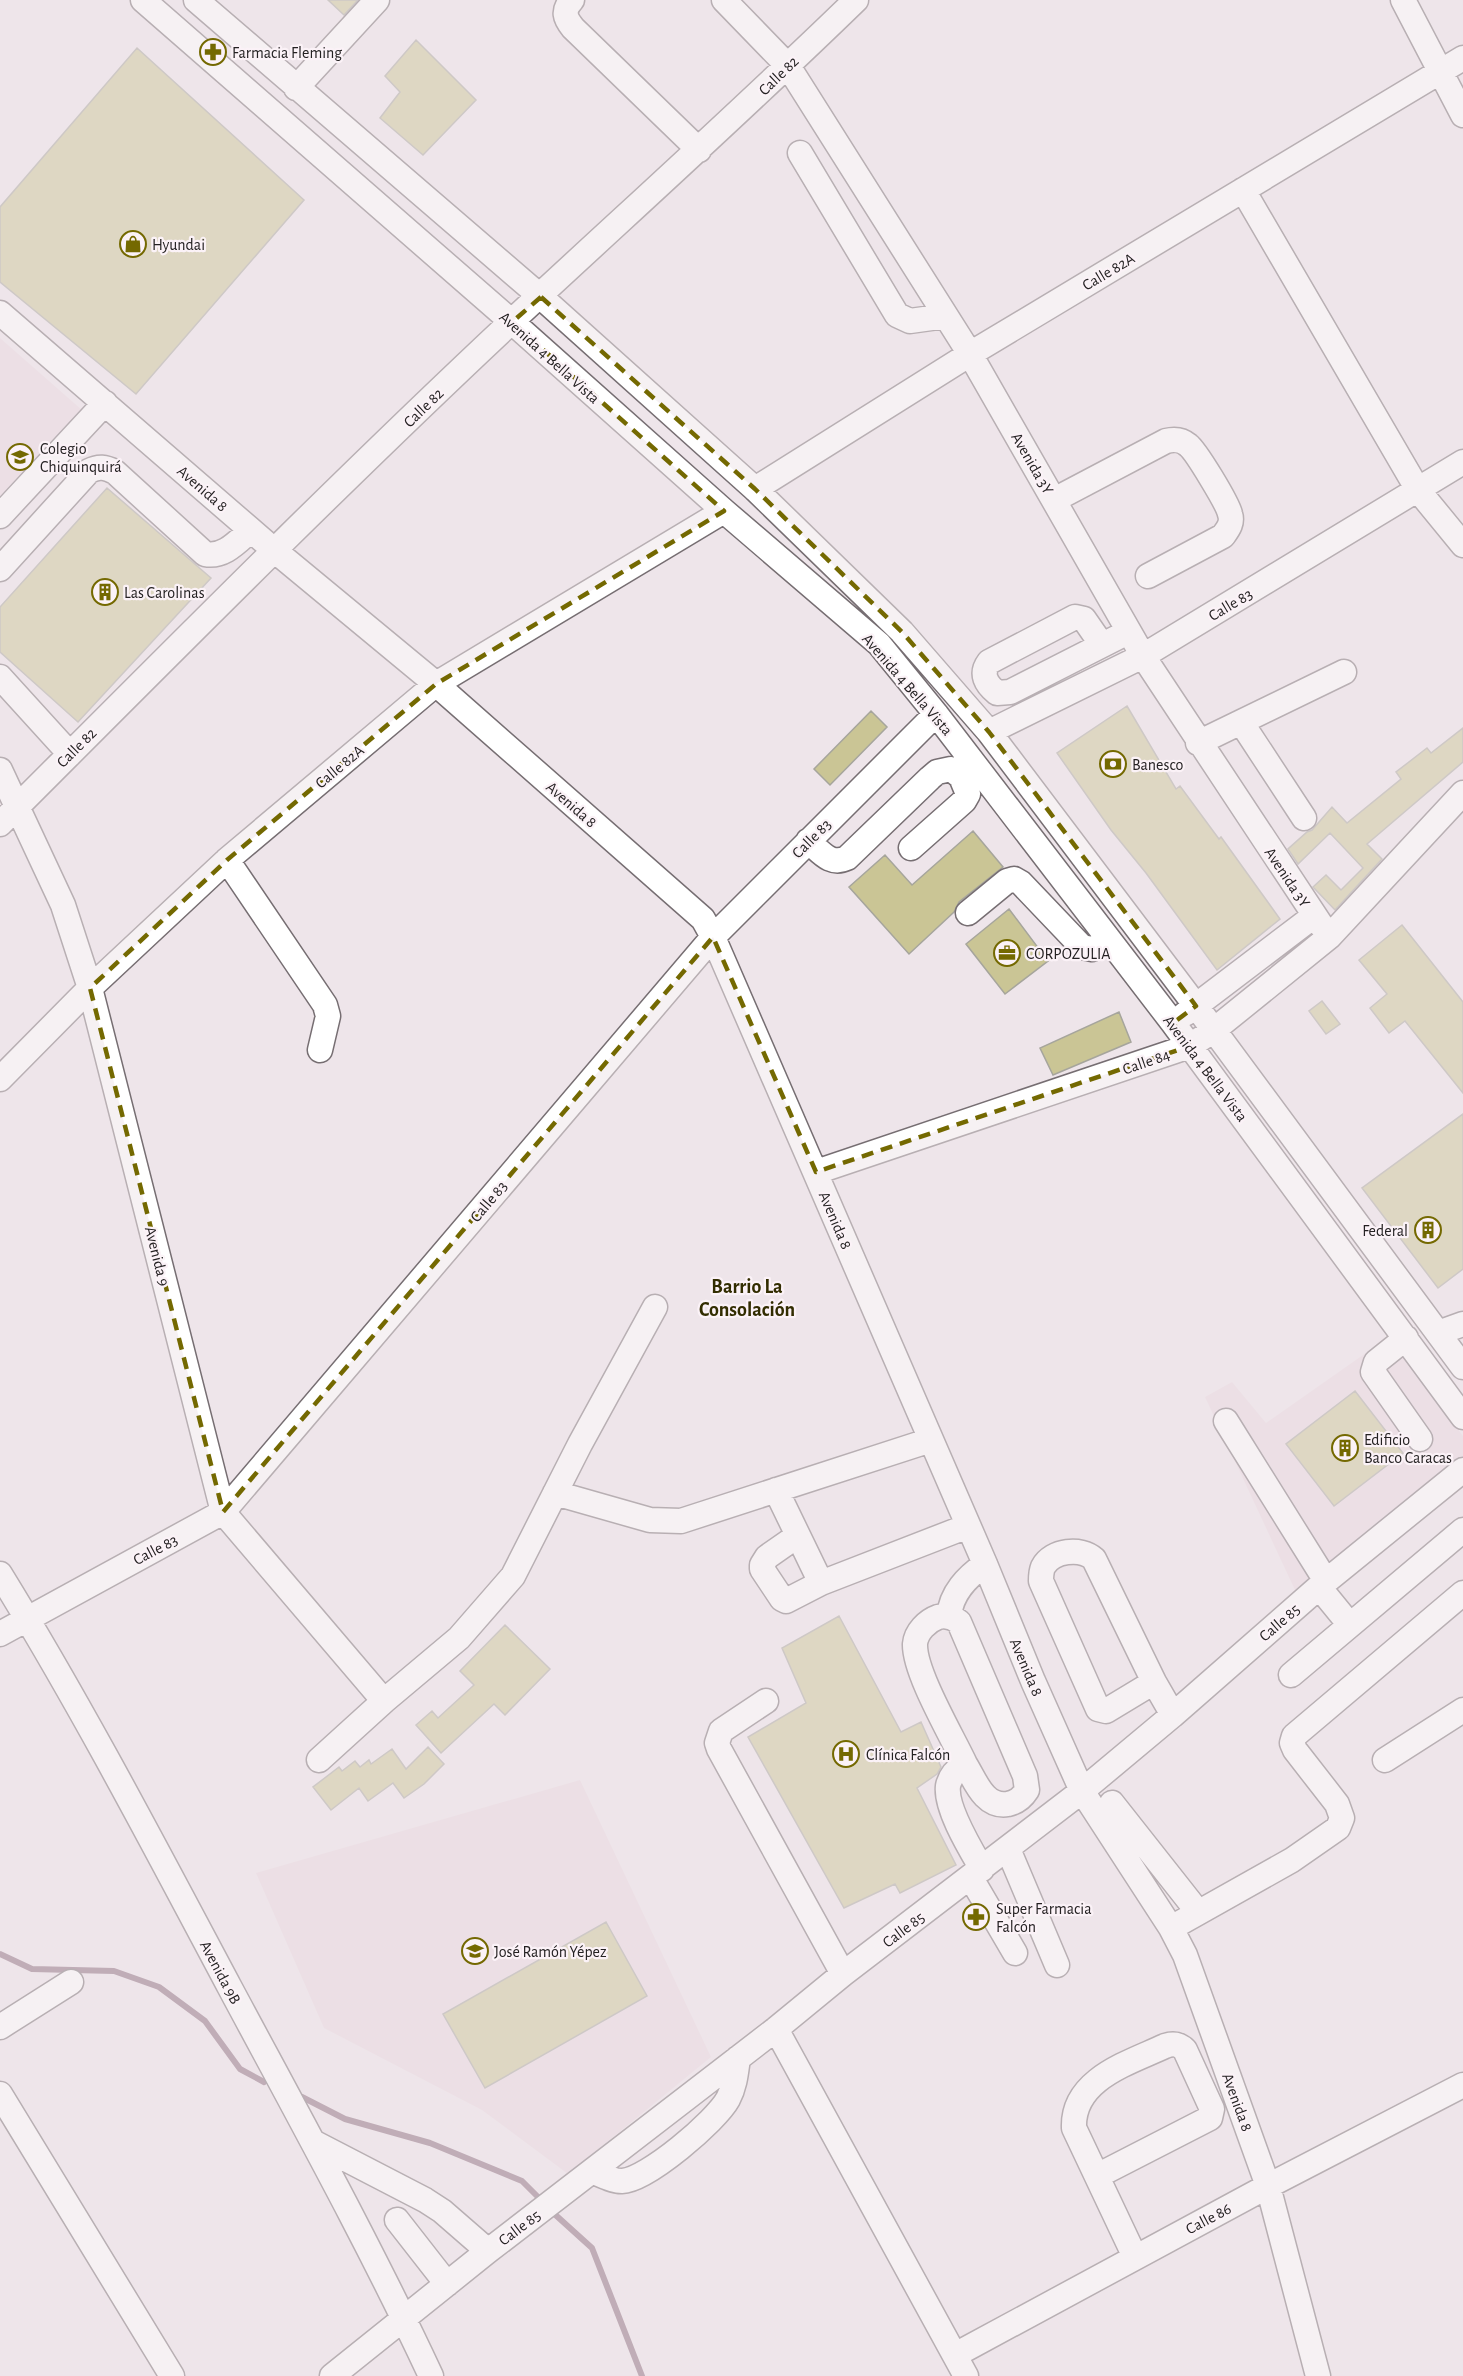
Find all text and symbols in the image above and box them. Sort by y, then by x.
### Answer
pharmacy icon: Farmacia Fleming [198,37,228,67]
place label: Farmacia Fleming [232,45,342,61]
street label: Calle 82 [756,53,802,98]
shop icon: Hyundai [118,229,148,259]
place label: Hyundai [152,237,205,254]
street label: Calle 82A [1080,250,1137,294]
street label: Avenida 4 Bella Vista [496,309,603,407]
street label: Calle 82 [401,385,447,430]
street label: Avenida 3Y [1008,430,1056,498]
place label: Colegio Chiquinquirá [40,441,122,475]
school or university icon: Colegio Chiquinquirá [5,442,35,472]
street label: Avenida 8 [174,463,231,515]
building icon: Las Carolinas [90,577,120,607]
place label: Las Carolinas [124,585,205,601]
street label: Calle 83 [1206,586,1255,624]
street label: Avenida 4 Bella Vista [859,631,956,738]
street label: Calle 82 [54,725,100,771]
street label: Calle 82A [312,742,367,791]
bank icon: Banesco [1098,749,1128,779]
place label: Banesco [1132,757,1184,773]
street label: Avenida 8 [543,779,600,831]
street label: Calle 83 [789,816,834,861]
street label: Avenida 3Y [1261,845,1313,911]
office icon: CORPOZULIA [992,938,1022,968]
place label: CORPOZULIA [1026,946,1110,962]
street label: Avenida 4 Bella Vista [1160,1012,1250,1125]
street label: Calle 84 [1121,1046,1172,1077]
street label: Calle 83 [467,1178,510,1225]
street label: Avenida 8 [816,1189,854,1252]
building icon: Federal [1413,1215,1443,1245]
place label: Federal [1362,1223,1408,1239]
street label: Avenida 9 [142,1225,172,1288]
district label: Barrio La Consolación [699,1277,795,1320]
place label: Edificio Banco Caracas [1364,1432,1452,1466]
building icon: Edificio Banco Caracas [1330,1433,1360,1463]
street label: Calle 83 [131,1532,180,1568]
street label: Calle 85 [1256,1601,1303,1645]
street label: Avenida 8 [1007,1636,1045,1699]
hospital icon: Clínica Falcón [831,1739,861,1769]
place label: Clínica Falcón [866,1747,950,1763]
place label: Super Farmacia Falcón [996,1901,1092,1935]
pharmacy icon: Super Farmacia Falcón [961,1902,991,1932]
street label: Calle 85 [880,1909,928,1951]
school or university icon: José Ramón Yépez [460,1936,490,1966]
street label: Avenida 9B [197,1938,243,2007]
place label: José Ramón Yépez [494,1944,607,1960]
street label: Avenida 8 [1219,2071,1255,2134]
street label: Calle 86 [1183,2200,1234,2237]
street label: Calle 85 [496,2207,544,2249]

